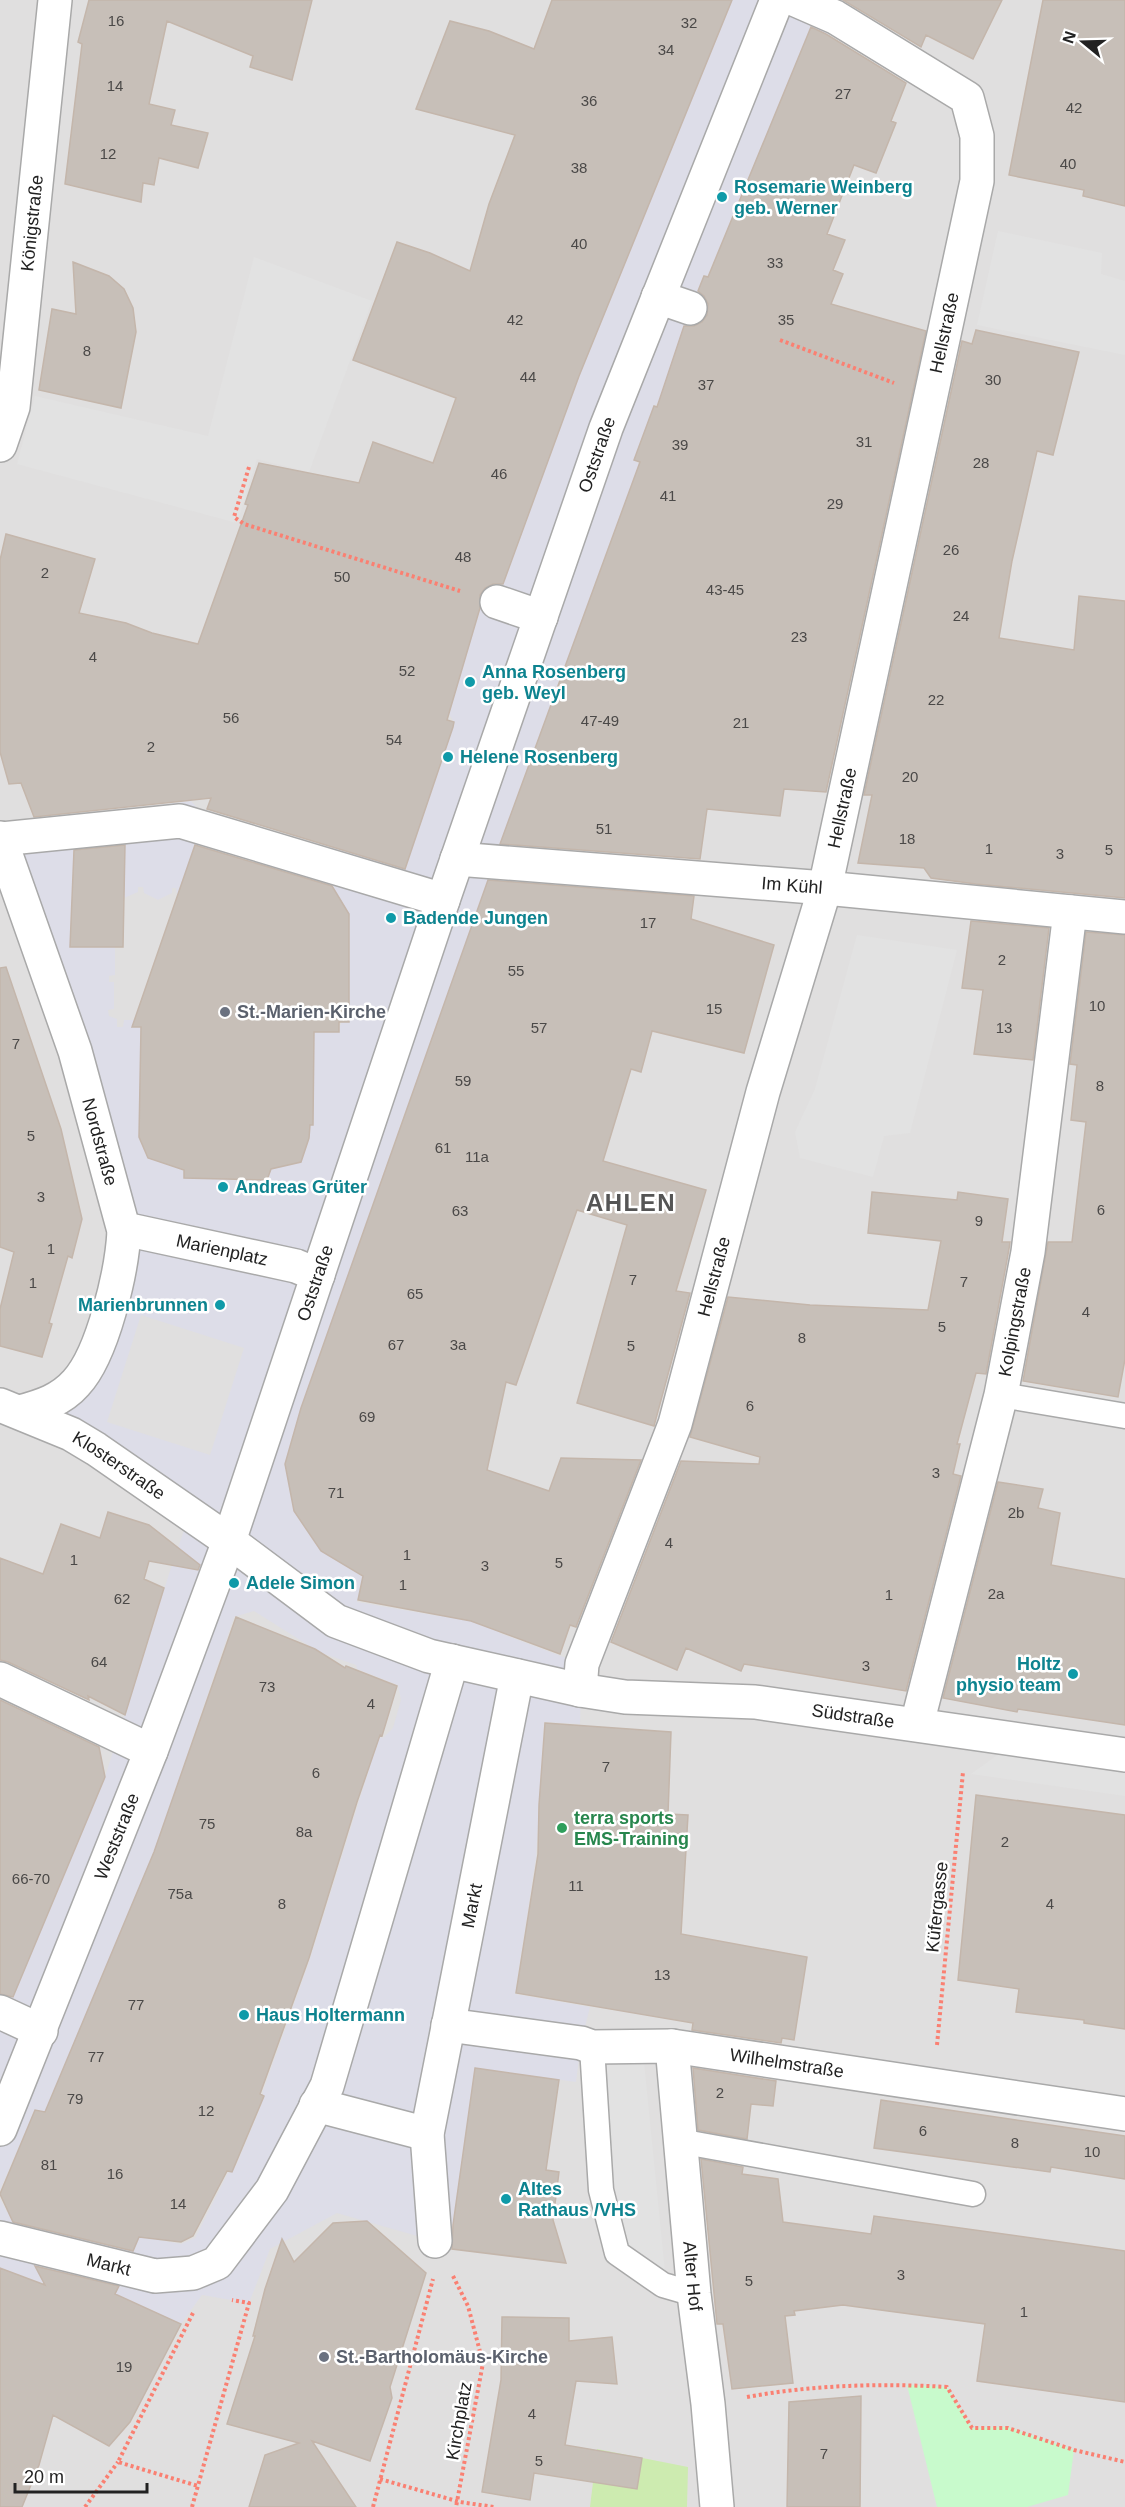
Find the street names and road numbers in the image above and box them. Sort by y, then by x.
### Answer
street label: Königstraße [17,174,47,272]
street label: Hellstraße [926,291,963,375]
street label: Oststraße [574,414,619,495]
street label: Hellstraße [824,766,861,850]
street label: Im Kühl [761,873,823,898]
street label: Nordstraße [78,1096,121,1188]
street label: Marienplatz [174,1230,270,1270]
street label: Hellstraße [694,1234,734,1319]
street label: Oststraße [293,1242,337,1324]
street label: Kolpingstraße [995,1265,1035,1378]
street label: Klosterstraße [69,1427,169,1504]
street label: Südstraße [811,1700,896,1732]
street label: Weststraße [91,1790,143,1883]
street label: Küfergasse [922,1861,952,1953]
street label: Markt [458,1882,486,1930]
street label: Wilhelmstraße [728,2045,845,2082]
street label: Alter Hof [679,2240,706,2313]
street label: Markt [85,2250,133,2280]
street label: Kirchplatz [442,2380,476,2462]

